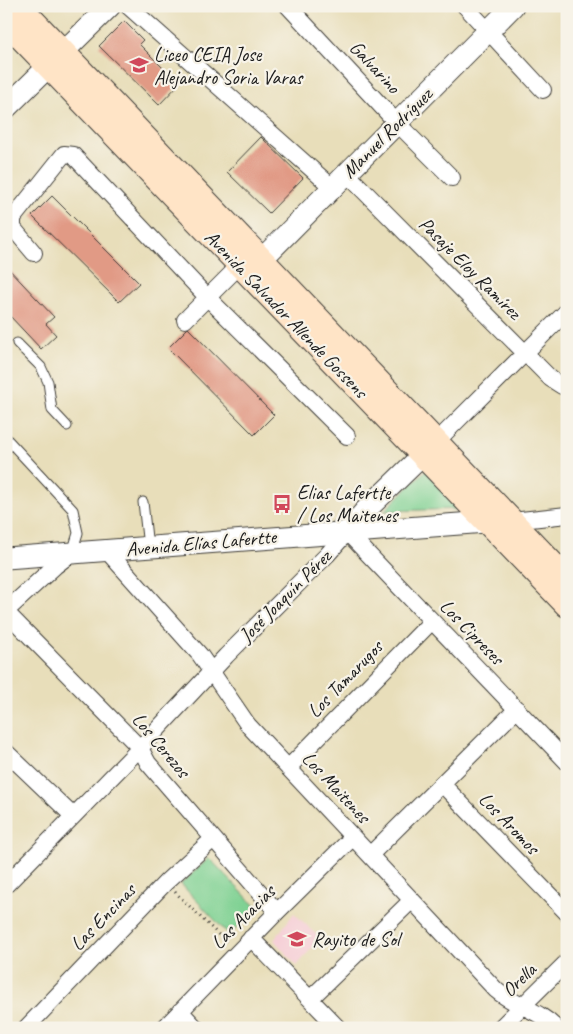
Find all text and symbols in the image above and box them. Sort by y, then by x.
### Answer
street label: Galvarino [344,35,406,99]
place label: Liceo CEIA Jose Alejandro Soria Varas [154,42,304,90]
school or university icon: Liceo CEIA Jose Alejandro Soria Varas [128,54,150,76]
street label: Manuel Rodríguez [336,81,439,184]
street label: Pasaje Eloy Ramírez [414,212,528,326]
street label: Avenida Salvador Allende Gossens [199,225,374,405]
place label: Elias Lafertte / Los Maitenes [297,480,399,528]
bus stop icon: Elias Lafertte / Los Maitenes [271,493,293,515]
street label: Avenida Elías Lafertte [125,524,279,562]
street label: José Joaquín Pérez [233,543,338,648]
street label: Los Cipreses [435,594,511,672]
street label: Los Tamarugos [302,633,390,723]
street label: Los Cerezos [127,707,197,784]
street label: Los Maitenes [297,746,377,830]
street label: Los Aromos [473,787,546,861]
street label: Las Encinas [65,877,143,956]
street label: Las Acacias [206,878,282,954]
place label: Rayito de Sol [312,927,403,952]
school or university icon: Rayito de Sol [286,928,308,950]
street label: Orella [497,956,543,1002]

